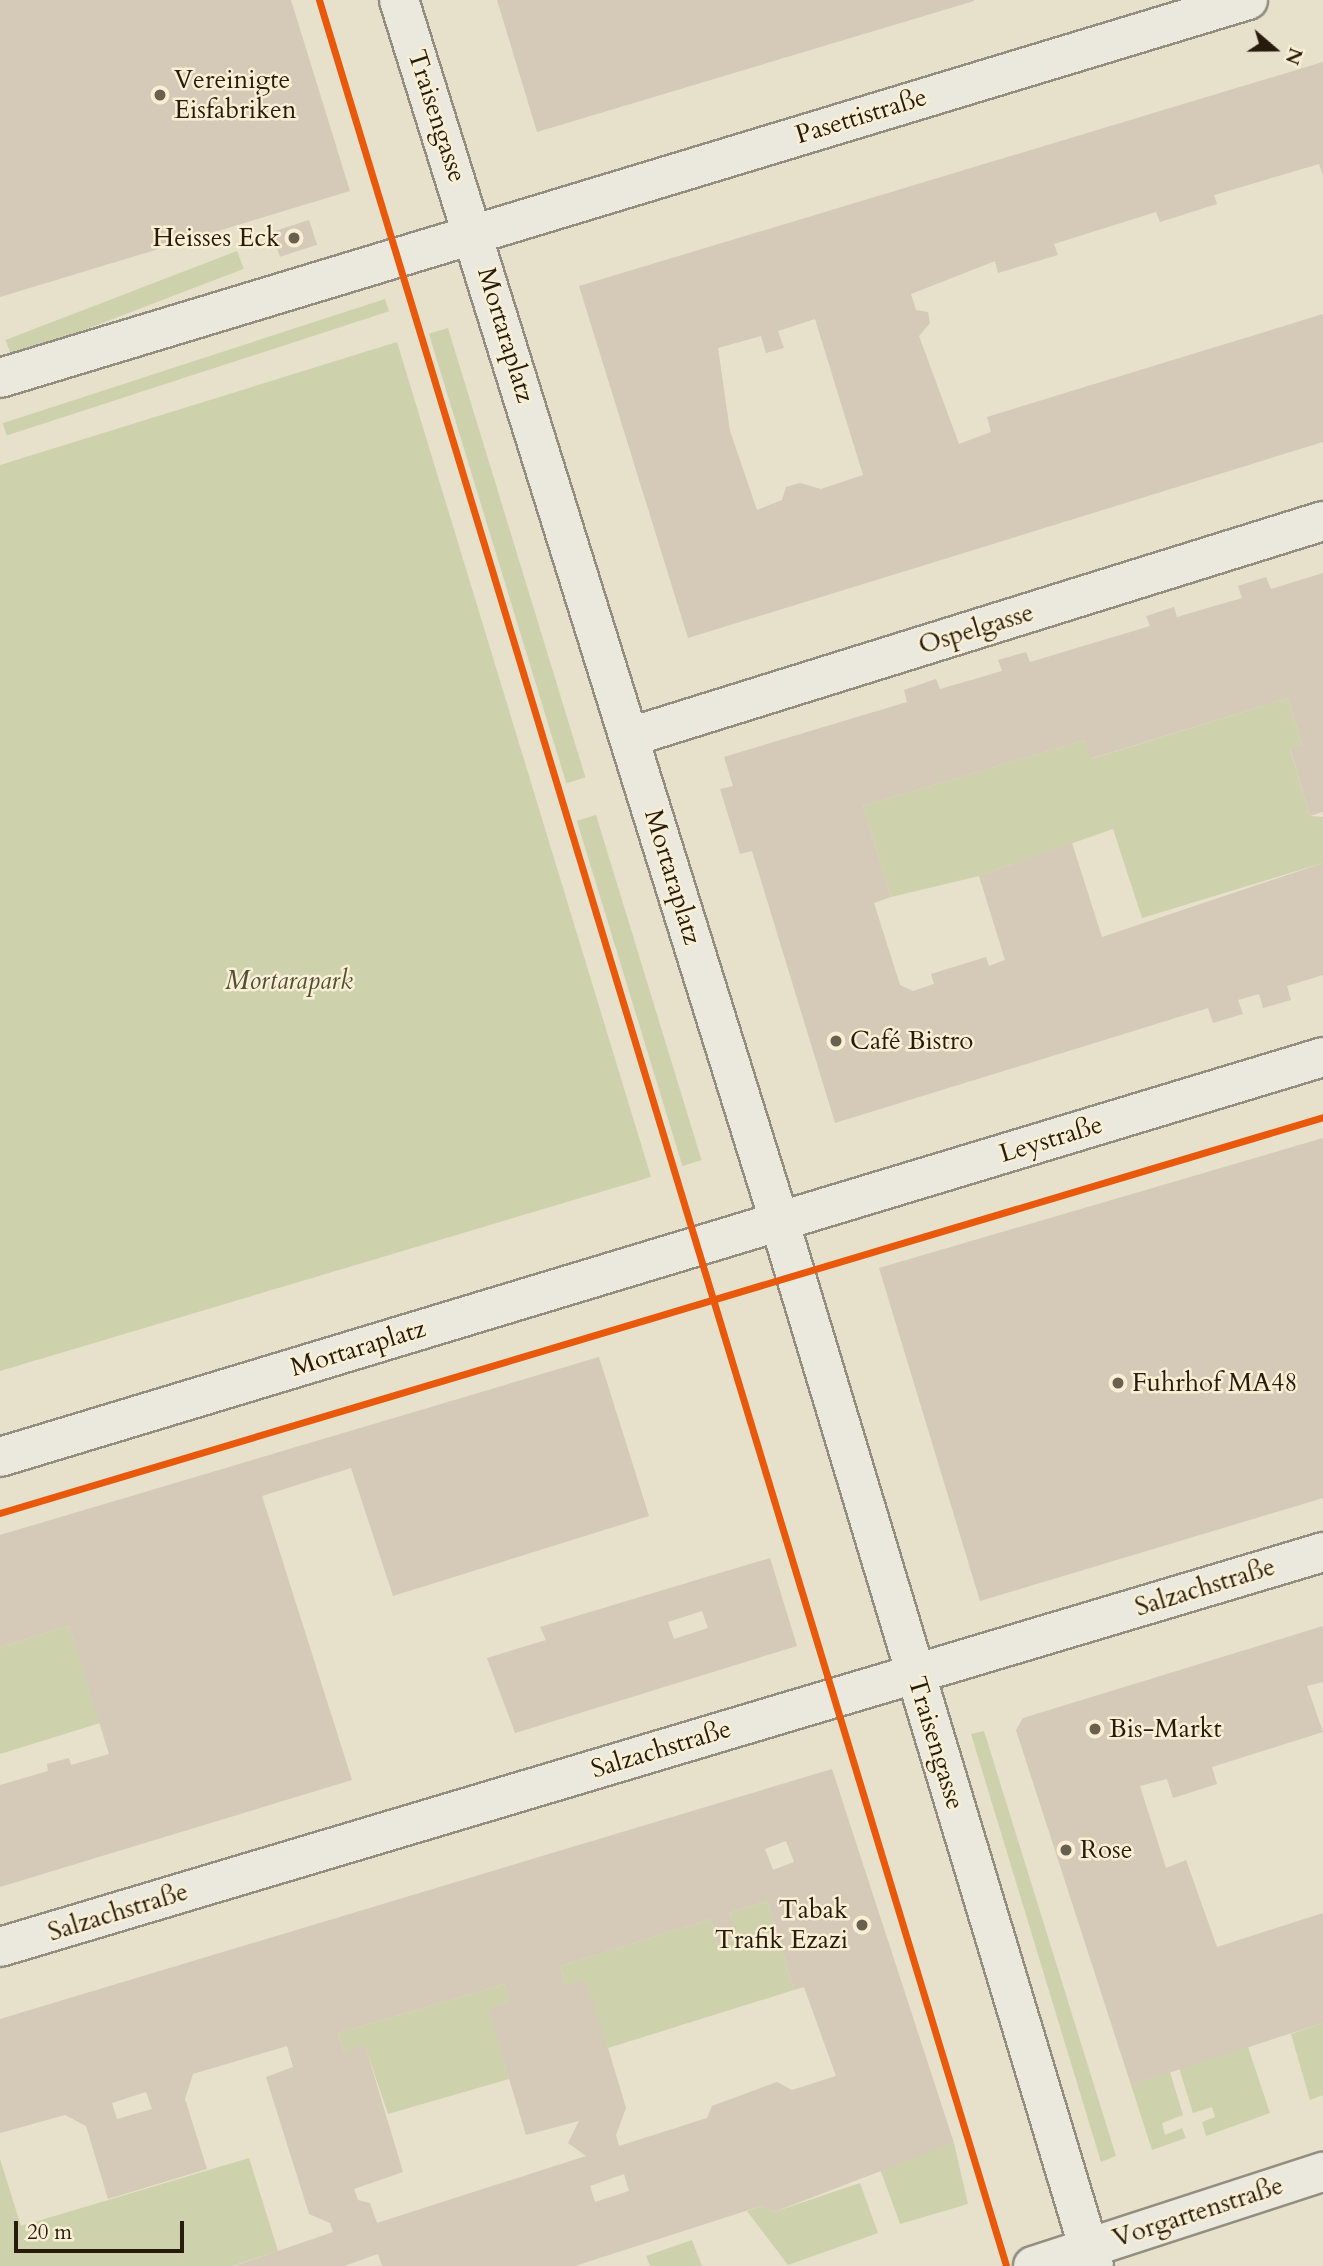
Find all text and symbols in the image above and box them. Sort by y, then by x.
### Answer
north arrow [1239,14,1309,84]
text: N [1279,44,1309,68]
street label: Traisengasse [401,46,473,186]
place label: Vereinigte Eisfabriken [174,64,296,126]
street label: Pasettistraße [792,81,930,151]
marker: Vereinigte Eisfabriken [152,87,168,103]
place label: Heisses Eck [152,222,280,254]
marker: Heisses Eck [286,230,302,246]
street label: Mortaraplatz [471,264,541,406]
street label: Ospelgasse [915,597,1037,661]
street label: Mortaraplatz [638,806,708,948]
park label: Mortarapark [225,965,353,997]
place label: Café Bistro [850,1025,973,1057]
marker: Café Bistro [828,1033,844,1049]
street label: Leystraße [996,1109,1106,1169]
street label: Mortaraplatz [287,1313,429,1383]
place label: Fuhrhof MA48 [1132,1367,1298,1399]
marker: Fuhrhof MA48 [1110,1375,1126,1391]
street label: Salzachstraße [1131,1551,1279,1623]
street label: Traisengasse [901,1673,971,1813]
street label: Salzachstraße [587,1713,735,1785]
place label: Bis-Markt [1109,1713,1222,1745]
marker: Bis-Markt [1087,1721,1103,1737]
place label: Rose [1080,1834,1133,1866]
marker: Rose [1058,1842,1074,1858]
street label: Salzachstraße [44,1876,192,1948]
place label: Tabak Trafik Ezazi [715,1894,848,1955]
marker: Tabak Trafik Ezazi [854,1917,870,1933]
street label: Vorgartenstraße [1109,2170,1287,2254]
scale bar [18,2206,187,2250]
text: 20 m [27,2218,72,2247]

